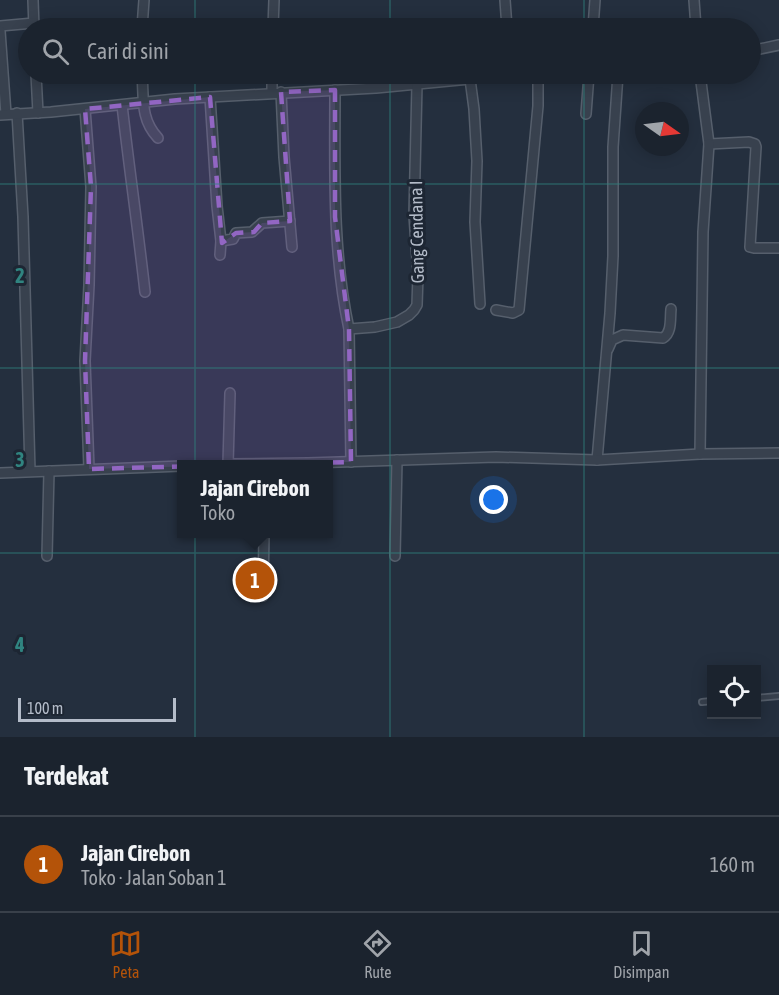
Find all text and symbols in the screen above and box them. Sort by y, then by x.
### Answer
search box [18,18,761,84]
icon: search [39,35,72,68]
text: Cari di sini [87,38,169,64]
north arrow [635,102,689,156]
street label: Gang Cendana I [405,180,428,284]
text: 2 [15,264,25,287]
text: 3 [15,448,25,471]
popup [177,460,333,538]
text: Jajan Cirebon [200,475,310,501]
your location [479,485,508,514]
text: Toko [200,501,235,524]
pin: 1 [236,558,274,602]
text: 4 [14,633,25,656]
map controls [707,665,761,719]
button: locate [707,665,761,719]
scale bar [18,695,176,722]
text: 100 m [27,699,63,717]
text: Terdekat [24,761,108,791]
text: Jajan Cirebon [81,840,190,866]
text: 1 [39,853,48,876]
text: 160 m [710,853,755,876]
text: Toko · Jalan Soban 1 [81,866,227,889]
tab: Peta [109,927,142,981]
tab: Rute [361,927,394,981]
tab: Disimpan [613,927,670,981]

